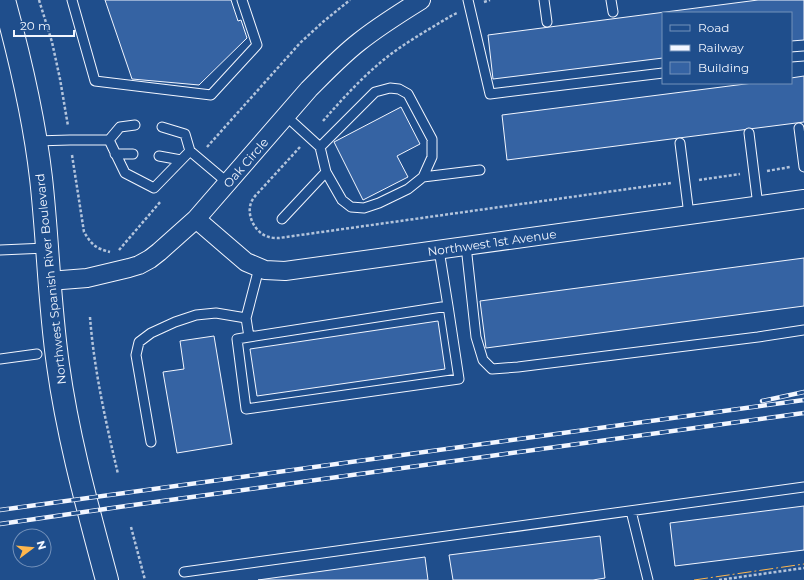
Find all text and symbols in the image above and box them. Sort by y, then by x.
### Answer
scale bar [14,12,74,38]
legend [662,12,792,84]
text: 20 m [20,18,51,33]
text: Road [698,20,729,35]
text: Railway [698,40,744,55]
text: Building [698,60,749,75]
street label: Oak Circle [220,135,271,191]
street label: Northwest Spanish River Boulevard [32,173,69,385]
street label: Northwest 1st Avenue [426,226,557,259]
north arrow [12,528,52,568]
text: N [34,539,50,551]

